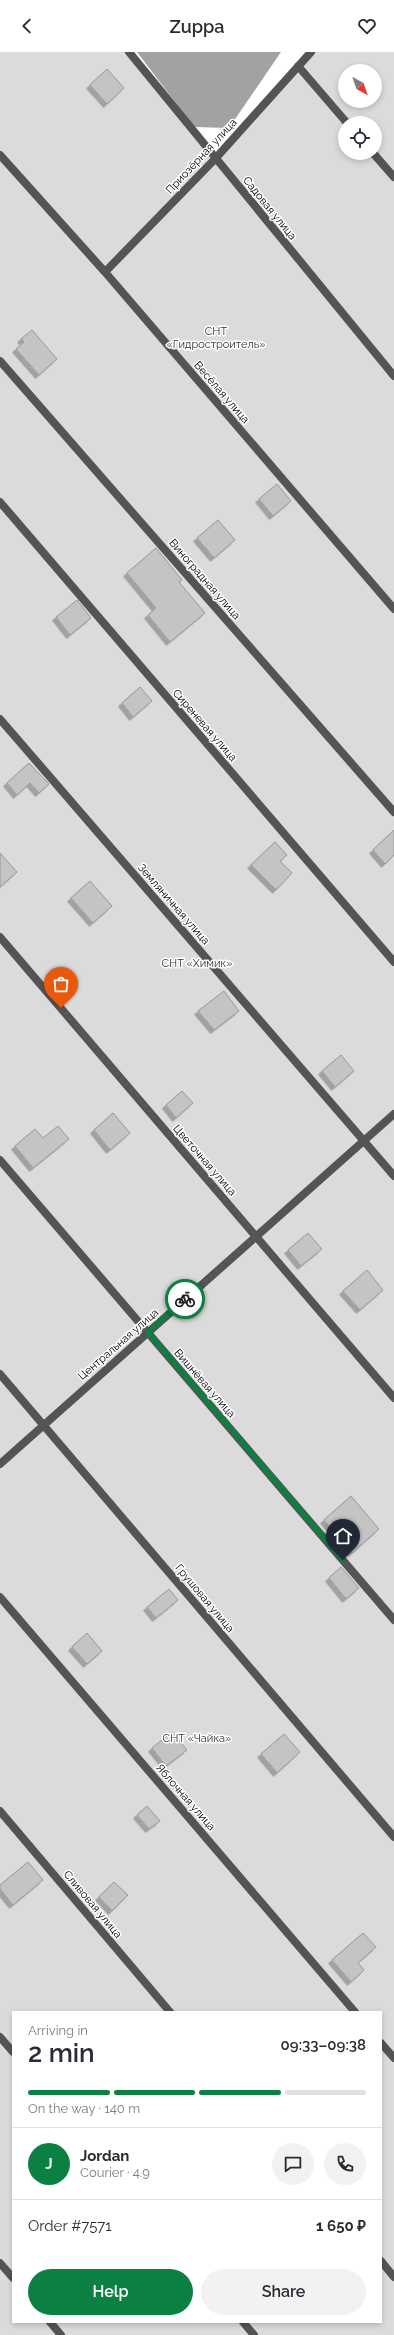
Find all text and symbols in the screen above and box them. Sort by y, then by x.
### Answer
icon: back [16,15,38,37]
icon: heart [356,15,378,37]
text: Zuppa [170,16,224,37]
north arrow [338,64,382,108]
map controls [338,64,382,160]
street label: Приозёрная улица [163,116,239,197]
button: locate [338,116,382,160]
street label: Садовая улица [240,174,299,243]
park label: СНТ «Гидростроитель» [166,325,266,351]
street label: Весёлая улица [191,359,252,426]
street label: Виноградная улица [166,537,243,622]
street label: Сиреневая улица [170,687,240,764]
street label: Земляничная улица [135,861,212,947]
park label: СНТ «Химик» [162,957,232,970]
pin [44,967,78,1008]
icon: bag [50,973,72,995]
street label: Цветочная улица [170,1122,239,1198]
courier [165,1279,205,1319]
icon: bike [174,1288,196,1310]
street label: Центральная улица [75,1306,161,1383]
street label: Вишнёвая улица [171,1346,238,1420]
pin [326,1519,360,1560]
icon: home [332,1525,354,1547]
street label: Грушовая улица [172,1562,237,1635]
park label: СНТ «Чайка» [163,1732,231,1745]
street label: Яблочная улица [153,1761,218,1833]
street label: Сливовая улица [61,1868,125,1941]
text: Arriving in [28,2023,88,2038]
text: 09:33–09:38 [281,2036,366,2054]
text: 2 min [28,2038,95,2068]
text: On the way · 140 m [28,2101,140,2116]
button: chat [272,2143,314,2185]
button: phone [324,2143,366,2185]
text: Jordan [80,2147,129,2165]
text: J [45,2155,53,2173]
text: Courier · 4.9 [80,2165,150,2180]
text: Order #7571 [28,2217,112,2235]
text: 1 650 ₽ [316,2217,366,2235]
button: Help [28,2269,193,2315]
button: Share [201,2269,366,2315]

